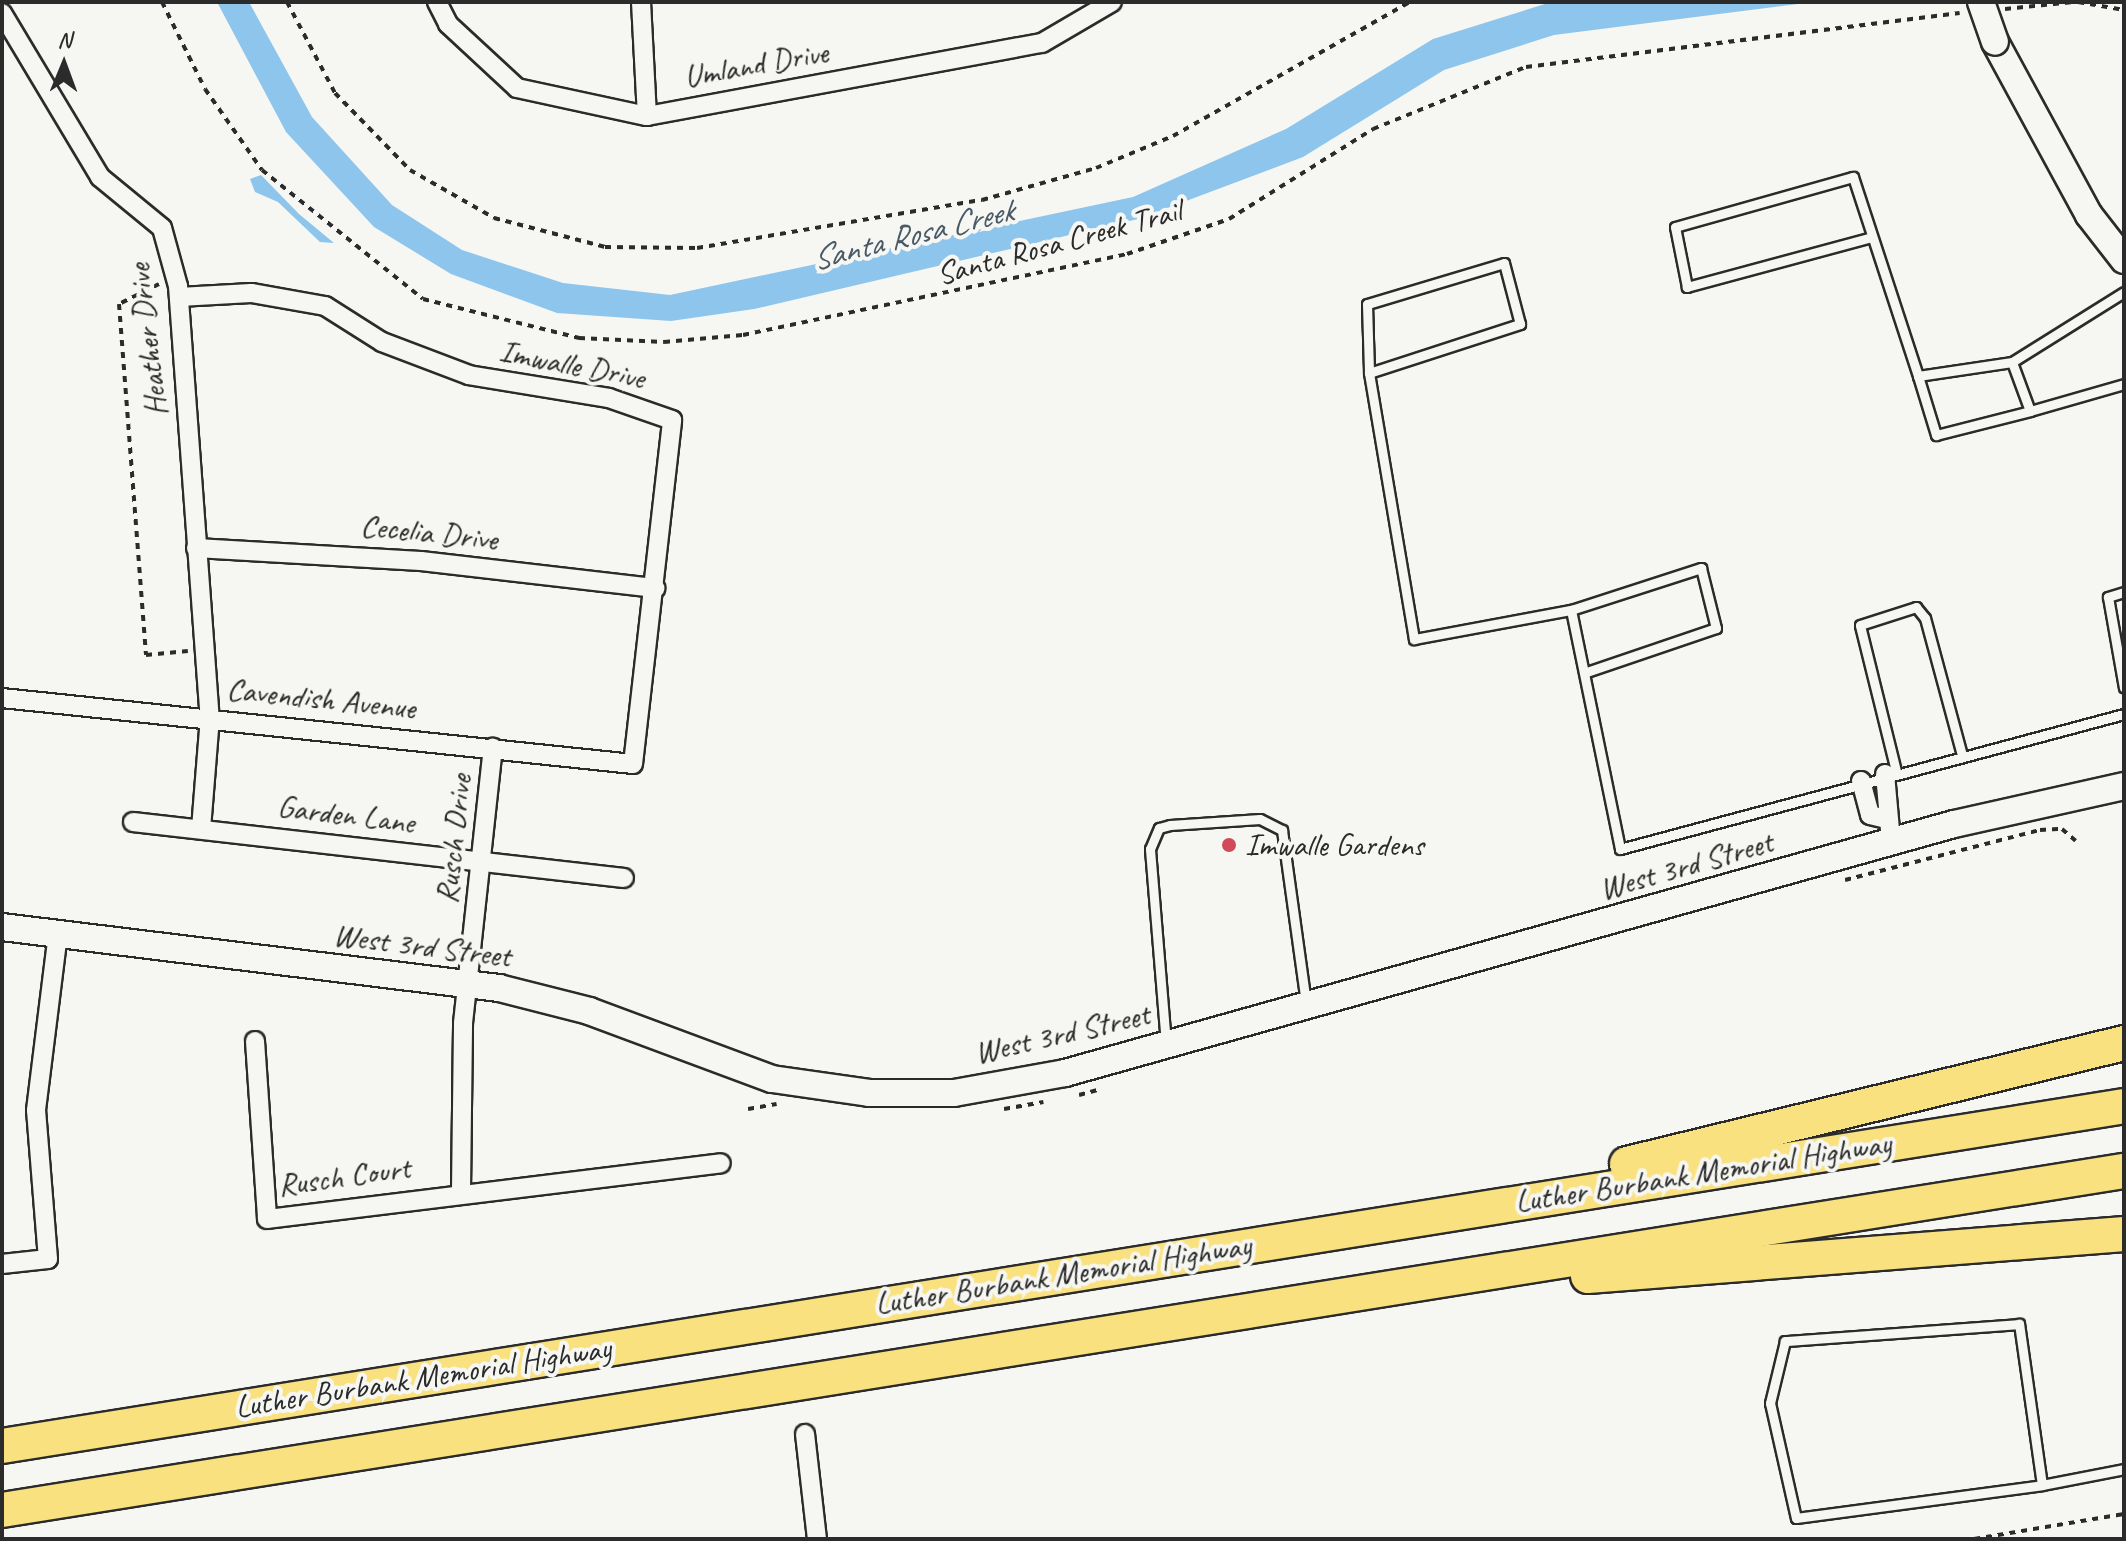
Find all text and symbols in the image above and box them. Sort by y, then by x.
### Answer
north arrow [24,24,104,104]
text: N [57,26,71,54]
street label: Umland Drive [681,33,831,97]
water label: Santa Rosa Creek [807,189,1017,279]
street label: Santa Rosa Creek Trail [933,192,1185,294]
street label: Heather Drive [120,261,176,419]
street label: Imwalle Drive [496,332,648,398]
street label: Cecelia Drive [358,507,500,559]
street label: Cavendish Avenue [225,670,417,728]
street label: Rusch Drive [428,772,480,906]
street label: Garden Lane [275,787,417,843]
street label: West 3rd Street [1595,823,1777,909]
place label: Imwalle Gardens [1245,826,1425,864]
marker: Imwalle Gardens [1220,836,1238,854]
street label: West 3rd Street [331,916,513,976]
street label: West 3rd Street [971,995,1153,1073]
street label: Luther Burbank Memorial Highway [1514,1125,1892,1221]
street label: Rusch Court [276,1149,412,1205]
street label: Luther Burbank Memorial Highway [874,1227,1252,1323]
street label: Luther Burbank Memorial Highway [234,1330,612,1426]

